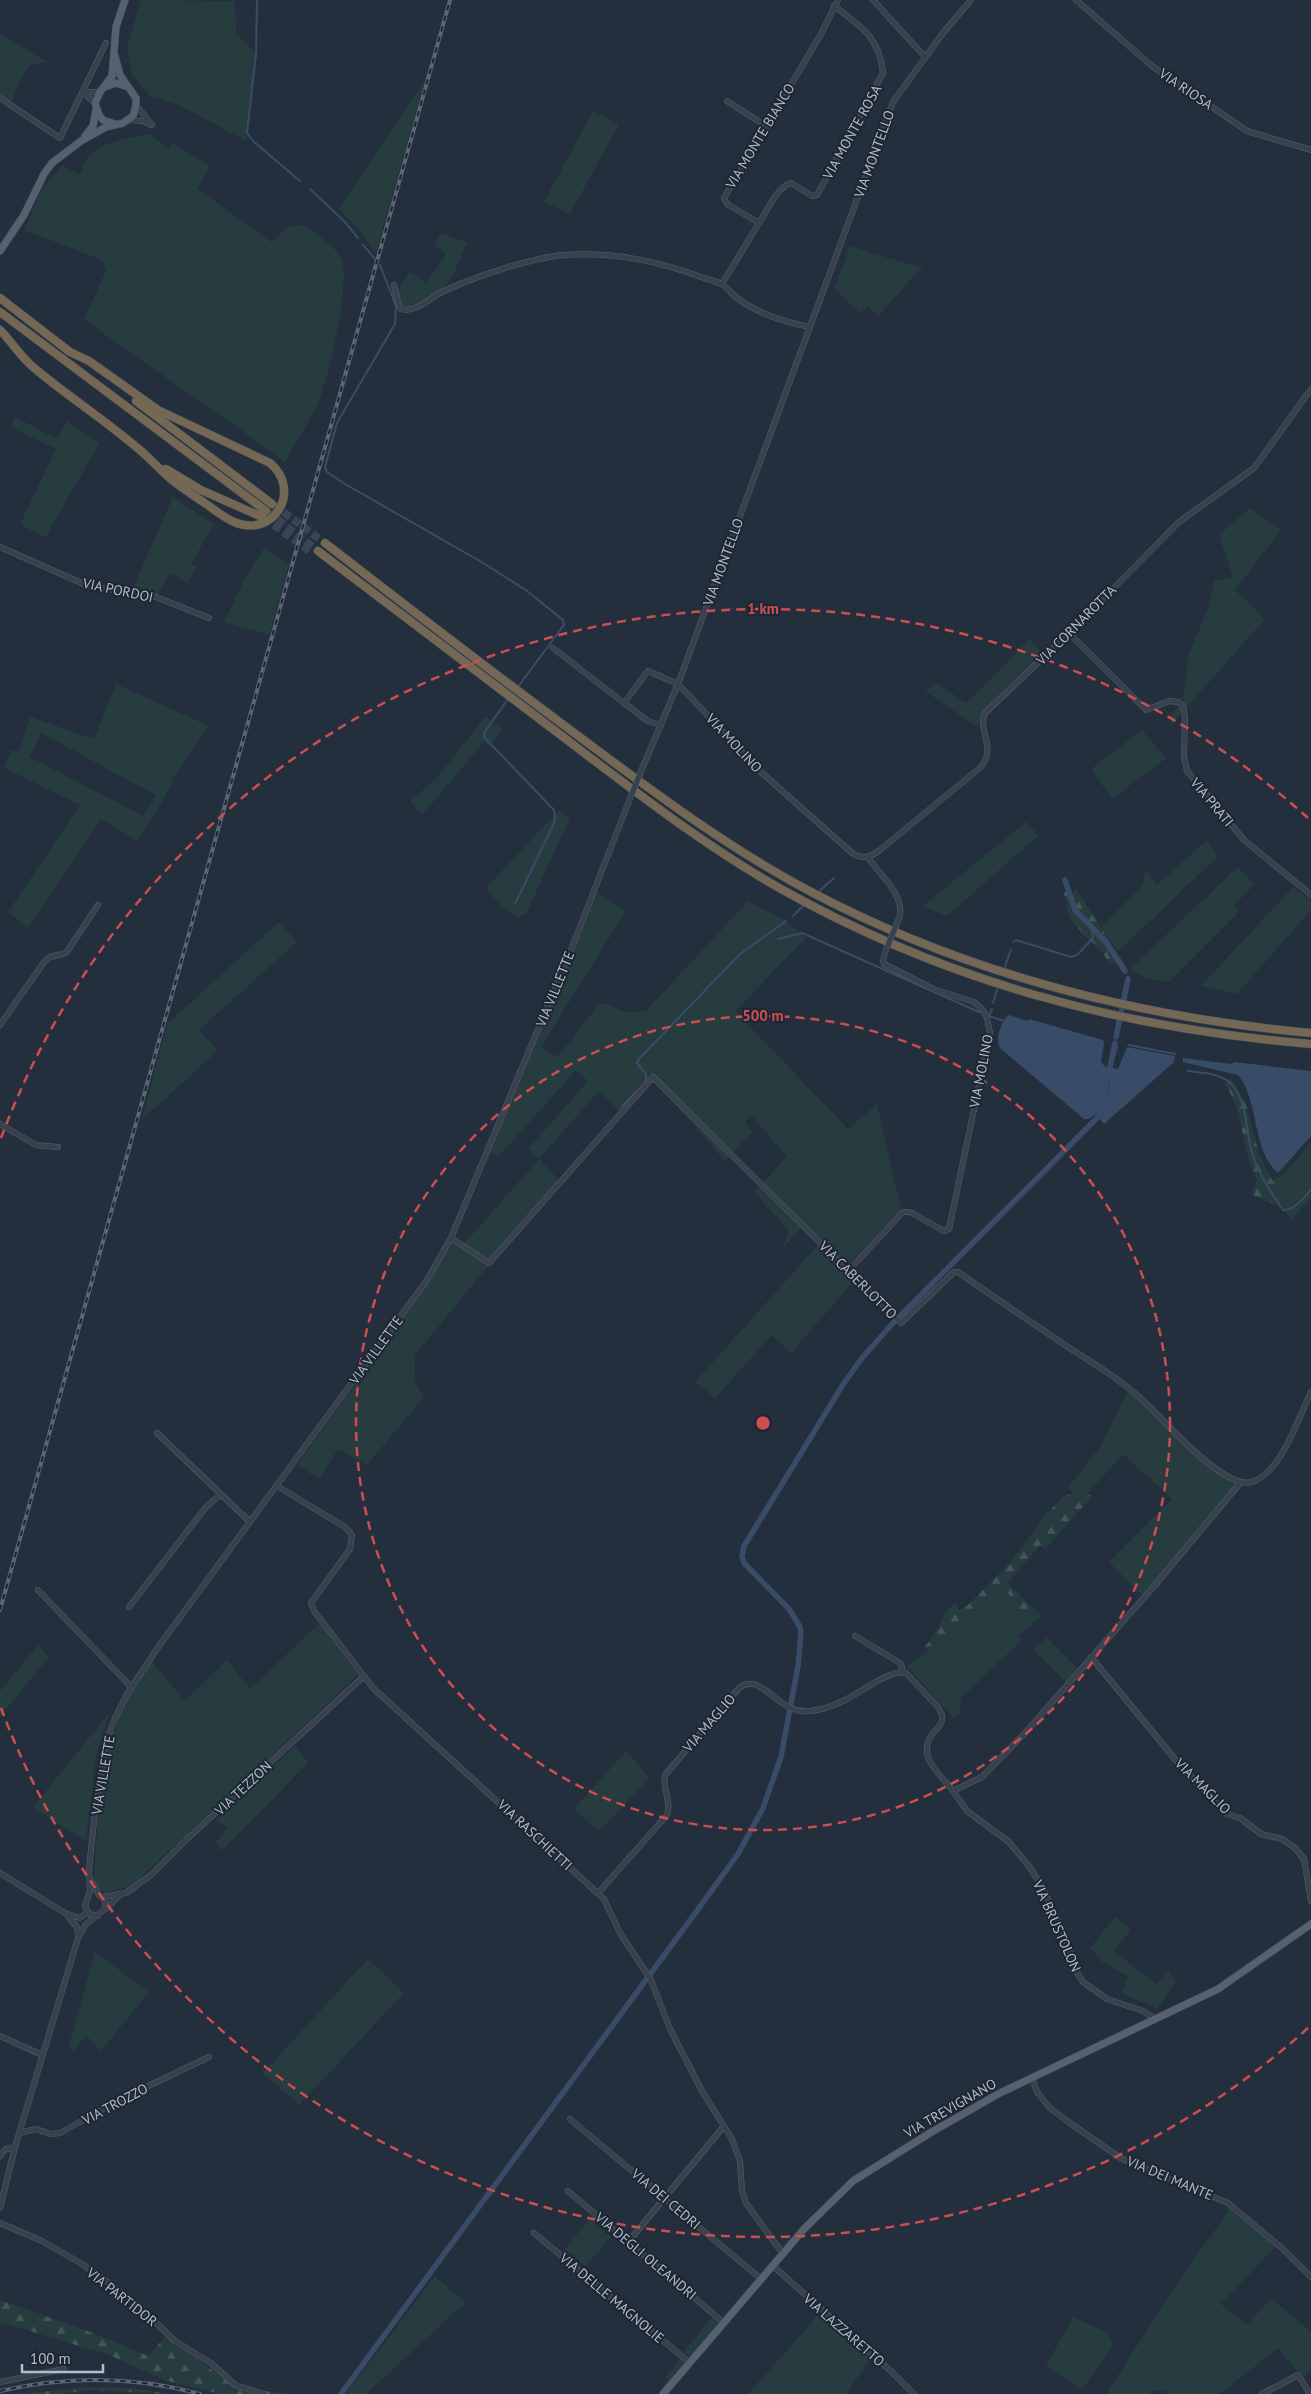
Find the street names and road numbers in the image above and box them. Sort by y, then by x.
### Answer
street label: VIA RIOSA [1155,64,1217,114]
street label: VIA MONTE BIANCO [721,80,799,193]
street label: VIA MONTE ROSA [818,81,886,183]
street label: VIA MONTELLO [849,108,898,201]
street label: VIA MONTELLO [698,516,747,609]
street label: VIA PORDOI [80,574,155,606]
street label: VIA CORNAROTTA [1031,581,1120,670]
street label: VIA MOLINO [701,709,766,776]
street label: VIA PRATI [1186,773,1238,830]
street label: VIA VILLETTE [531,948,578,1031]
street label: VIA MOLINO [965,1033,997,1110]
street label: VIA CABERLOTTO [814,1236,901,1323]
street label: VIA VILLETTE [345,1312,407,1389]
street label: VIA MAGLIO [678,1690,739,1757]
street label: VIA VILLETTE [87,1734,119,1817]
street label: VIA MAGLIO [1171,1754,1235,1818]
street label: VIA TEZZON [210,1757,275,1820]
street label: VIA RASCHIETTI [493,1795,576,1874]
street label: VIA BRUSTOLON [1028,1876,1085,1975]
street label: VIA TREVIGNANO [900,2074,999,2142]
street label: VIA TROZZO [78,2079,151,2129]
street label: VIA DEI MANTE [1123,2151,1216,2204]
street label: VIA DEI CEDRI [627,2164,704,2233]
street label: VIA DEGLI OLEANDRI [591,2208,700,2304]
street label: VIA DELLE MAGNOLIE [555,2248,668,2347]
street label: VIA PARTIDOR [82,2263,161,2330]
street label: VIA LAZZARETTO [799,2289,888,2370]

